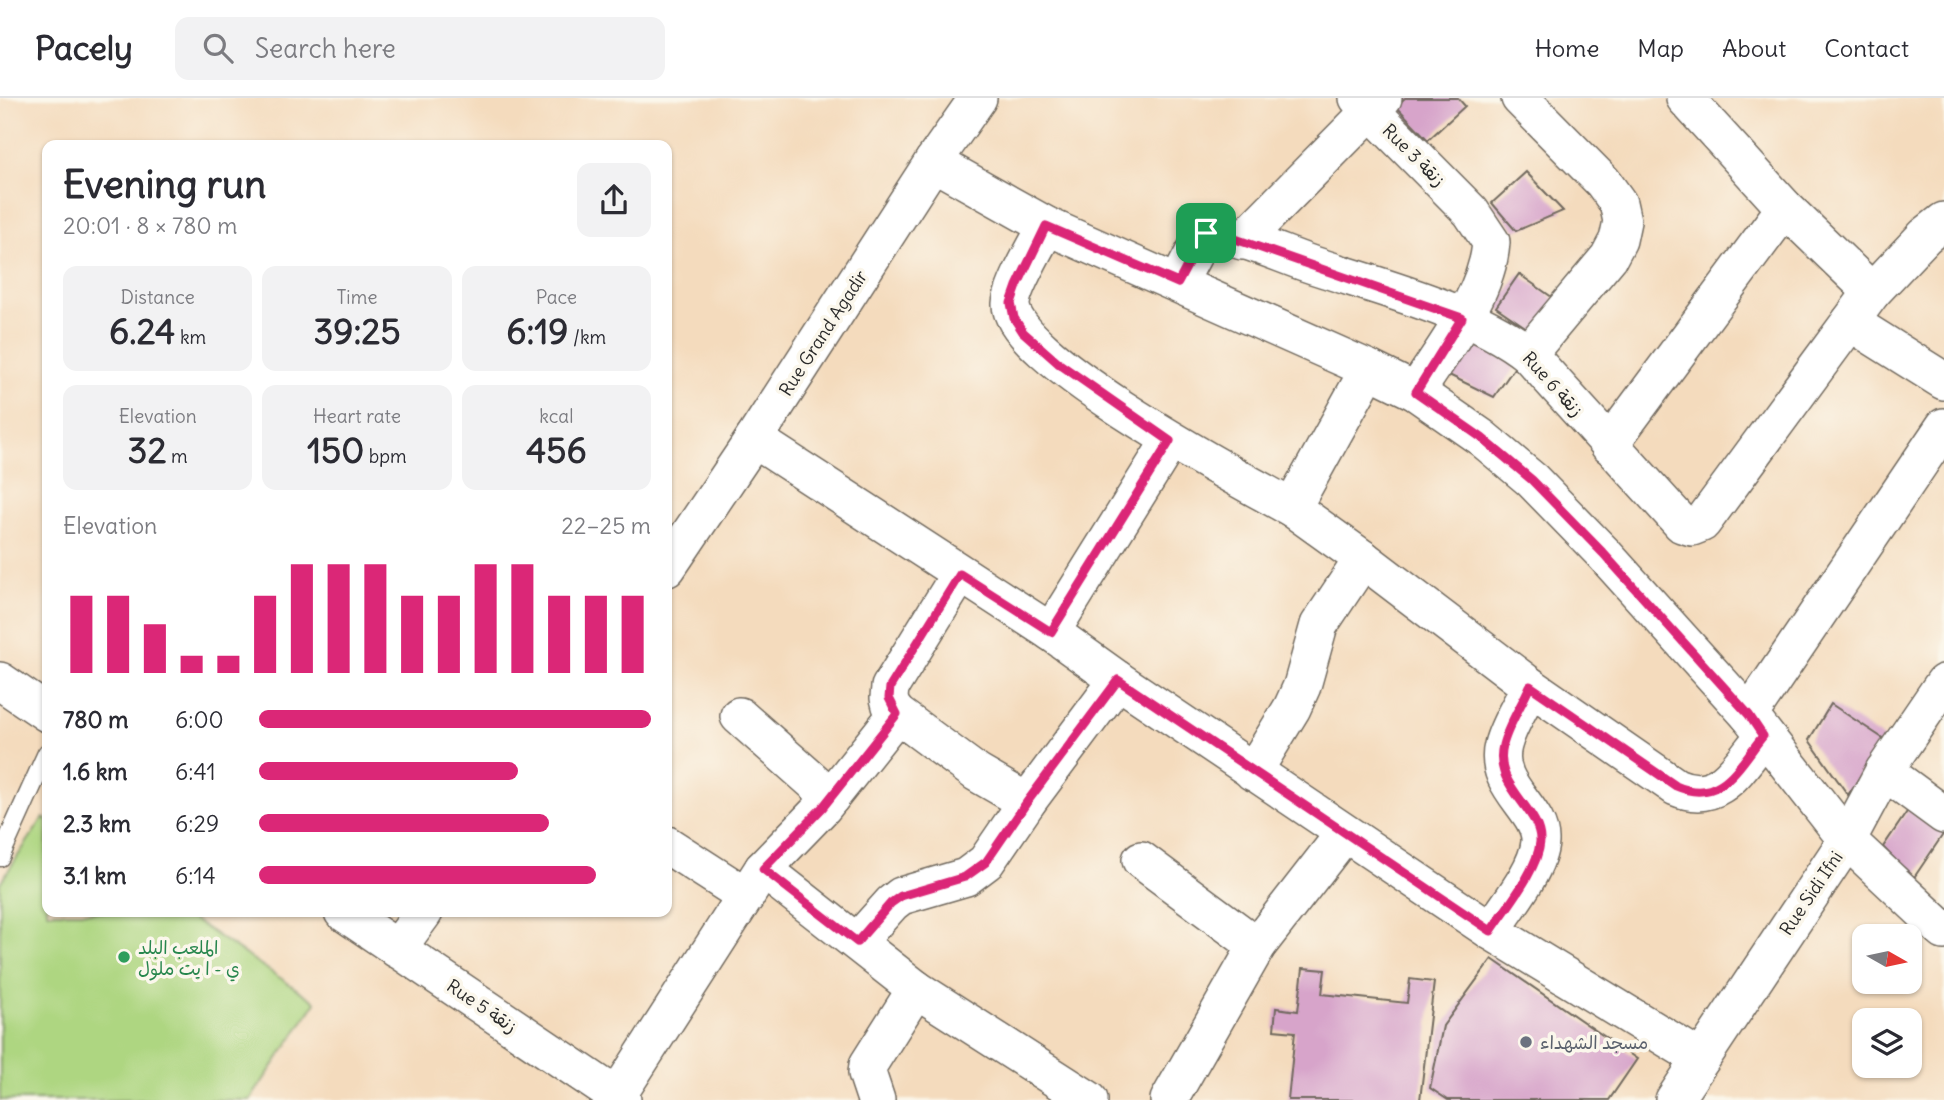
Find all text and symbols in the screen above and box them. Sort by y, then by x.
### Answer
search box [175,17,665,80]
text: Pacely [35,27,133,69]
icon: search [199,29,237,67]
text: Search here [255,32,396,65]
text: Home [1535,33,1599,63]
text: Map [1637,33,1684,63]
text: About [1722,33,1786,63]
text: Contact [1824,33,1909,63]
street label: Rue 3 زنقة [1378,119,1450,191]
text: Evening run [63,161,266,208]
button: share [577,163,651,237]
pin [1176,203,1236,263]
text: 20:01 · 8 × 780 m [63,211,237,240]
icon: arrive [1187,214,1225,252]
street label: Rue Grand Agadir [774,265,873,400]
text: Distance [121,285,195,309]
text: Time [336,285,378,309]
text: Pace [536,285,577,309]
text: 6.24 [109,309,175,353]
text: 39:25 [313,309,401,353]
text: 6:19 [506,309,569,353]
text: km [175,325,206,349]
text: /km [569,325,606,349]
street label: Rue 6 زنقة [1518,347,1588,421]
text: Elevation [119,404,197,428]
text: Heart rate [313,404,401,428]
text: kcal [539,404,573,428]
text: 32 [128,428,167,472]
text: 150 [307,428,364,472]
text: 456 [526,428,587,472]
text: m [167,444,188,468]
text: bpm [364,444,407,468]
text: Elevation [63,511,157,540]
text: 22–25 m [561,511,651,540]
text: 780 m [63,705,128,734]
text: 6:00 [175,705,224,734]
text: 1.6 km [63,757,128,786]
text: 6:41 [175,757,216,786]
text: 2.3 km [63,809,131,838]
text: 6:29 [175,809,219,838]
street label: Rue Sidi Ifni [1774,847,1848,939]
text: 3.1 km [63,861,126,890]
text: 6:14 [175,861,216,890]
north arrow [1852,924,1922,994]
map controls [1852,924,1922,1078]
place label: الملعب البلد ي - ا يت ملول [138,936,240,982]
marker: الملعب البلد ي - ا يت ملول [116,949,132,965]
street label: Rue 5 زنقة [442,974,522,1038]
button: layers [1852,1008,1922,1078]
place label: مسجد الشهداء [1540,1031,1648,1054]
marker: مسجد الشهداء [1518,1034,1534,1050]

